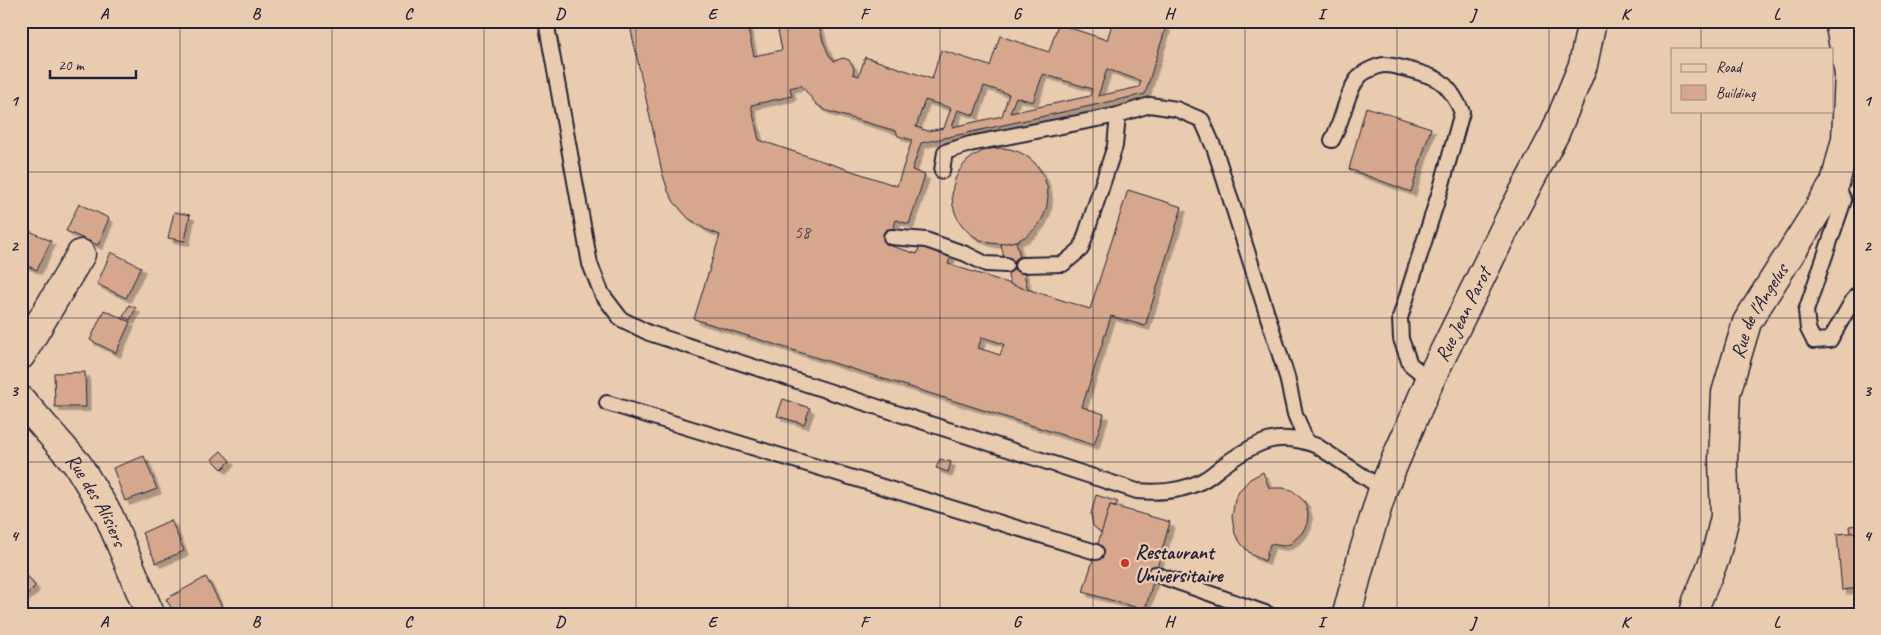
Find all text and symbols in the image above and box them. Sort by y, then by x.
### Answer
text: A [100,4,110,24]
text: B [252,4,262,24]
text: C [404,4,414,24]
text: D [555,4,566,24]
text: E [708,4,719,24]
text: F [860,4,871,24]
text: G [1013,4,1023,24]
text: H [1164,4,1176,24]
text: I [1318,4,1328,24]
text: J [1469,4,1478,24]
text: K [1621,4,1633,24]
text: L [1774,4,1782,24]
scale bar [50,48,136,80]
legend [1671,48,1834,112]
text: 20 m [58,56,85,75]
text: Road [1716,58,1743,77]
text: Building [1716,84,1756,103]
text: 1 [10,91,19,111]
text: 1 [1863,91,1872,111]
house number: 58 [794,221,812,243]
text: 2 [10,236,19,256]
text: 2 [1863,236,1872,256]
street label: Rue de l'Angelus [1725,257,1795,361]
street label: Rue Jean Parot [1429,260,1498,366]
text: 3 [10,381,19,401]
text: 3 [1863,381,1872,401]
street label: Rue des Alisiers [60,448,133,552]
text: 4 [10,526,19,546]
text: 4 [1863,526,1872,546]
place label: Restaurant Universitaire [1135,540,1224,588]
marker: Restaurant Universitaire [1119,557,1131,569]
text: A [100,612,110,632]
text: B [252,612,262,632]
text: C [404,612,414,632]
text: D [555,612,566,632]
text: E [708,612,719,632]
text: F [860,612,871,632]
text: G [1013,612,1023,632]
text: H [1164,612,1176,632]
text: I [1318,612,1328,632]
text: J [1469,612,1478,632]
text: K [1621,612,1633,632]
text: L [1774,612,1782,632]

